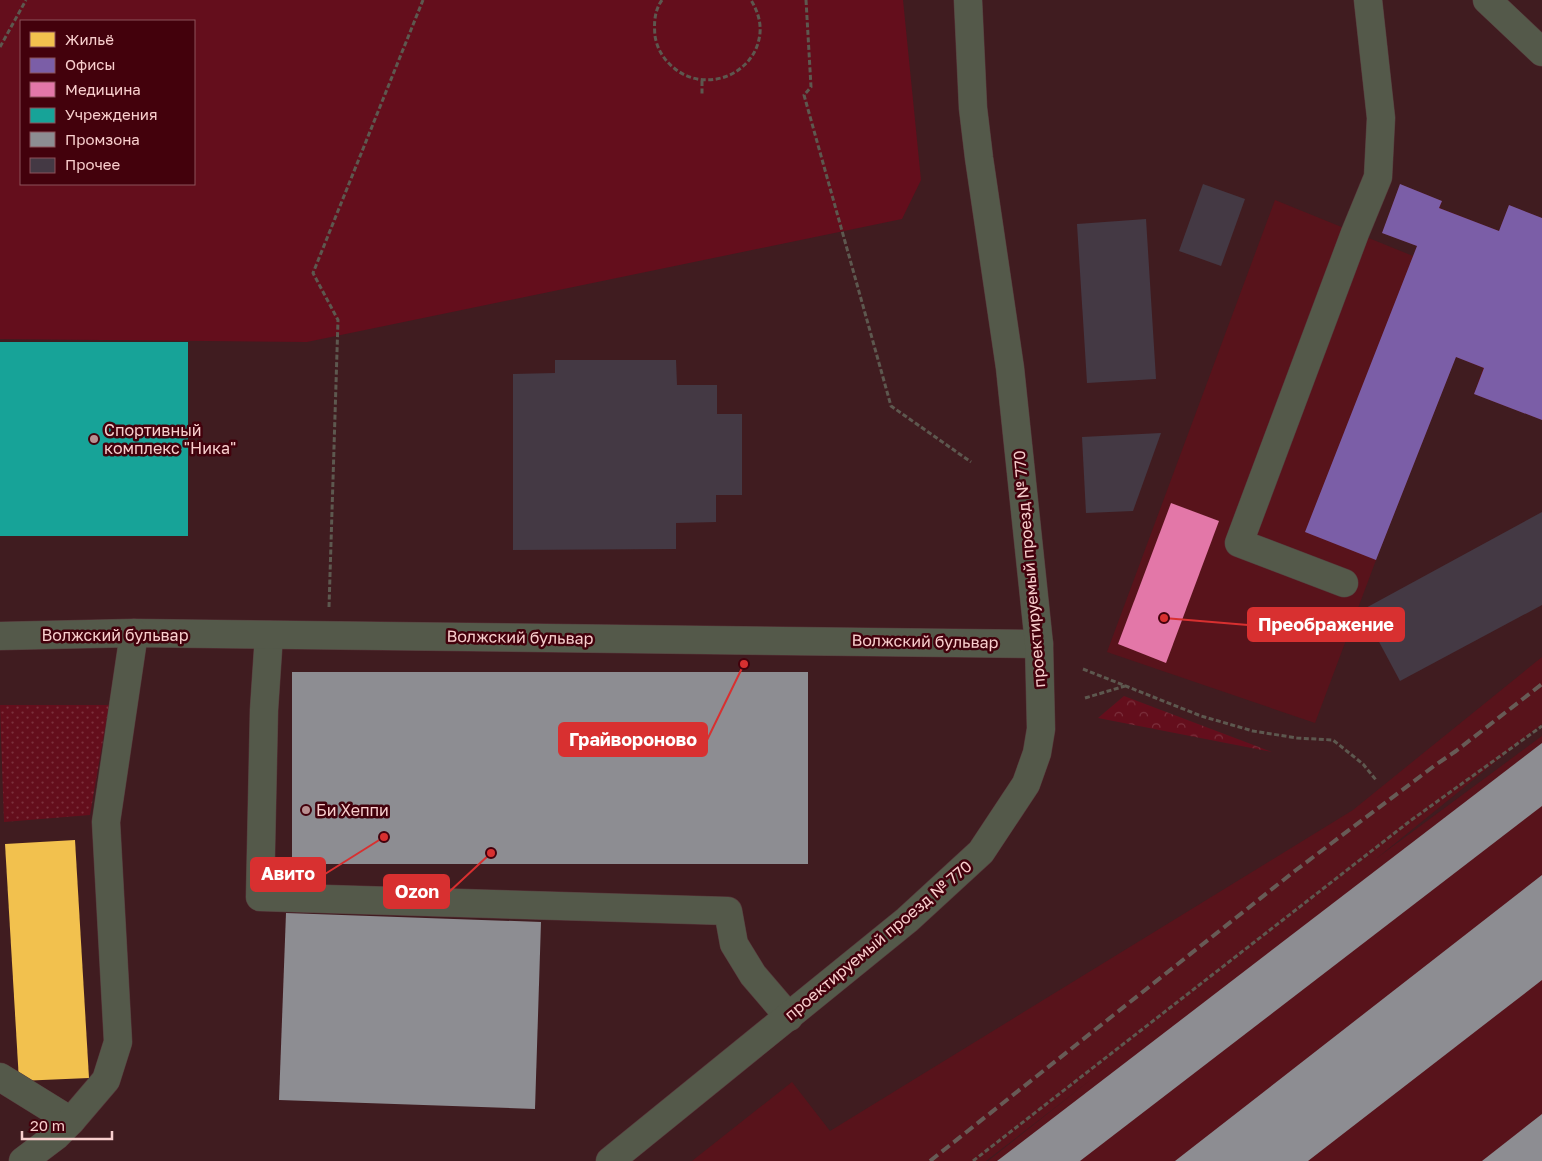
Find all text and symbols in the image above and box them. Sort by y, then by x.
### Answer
legend [20,20,195,185]
text: Жильё [65,30,114,48]
text: Офисы [65,55,115,73]
text: Медицина [65,80,141,98]
text: Учреждения [65,105,157,123]
text: Промзона [65,130,140,148]
text: Прочее [65,155,121,173]
place label: Спортивный комплекс "Ника" [104,420,236,458]
marker: Спортивный комплекс "Ника" [88,433,100,445]
street label: проектируемый проезд № 770 [1009,449,1049,689]
callout: Преображение [1248,608,1404,641]
text: Преображение [1258,613,1394,635]
street label: Волжский бульвар [42,625,189,645]
street label: Волжский бульвар [446,626,594,648]
street label: Волжский бульвар [851,630,999,652]
callout: Грайвороново [559,723,707,756]
text: Грайвороново [569,728,697,750]
place label: Би Хеппи [316,800,389,820]
marker: Би Хеппи [300,804,312,816]
street label: проектируемый проезд № 770 [780,856,976,1024]
callout: Авито [251,858,325,891]
text: Авито [261,862,315,884]
callout: Ozon [384,875,449,908]
text: Ozon [395,880,439,902]
scale bar [22,1108,112,1140]
text: 20 m [30,1116,65,1134]

